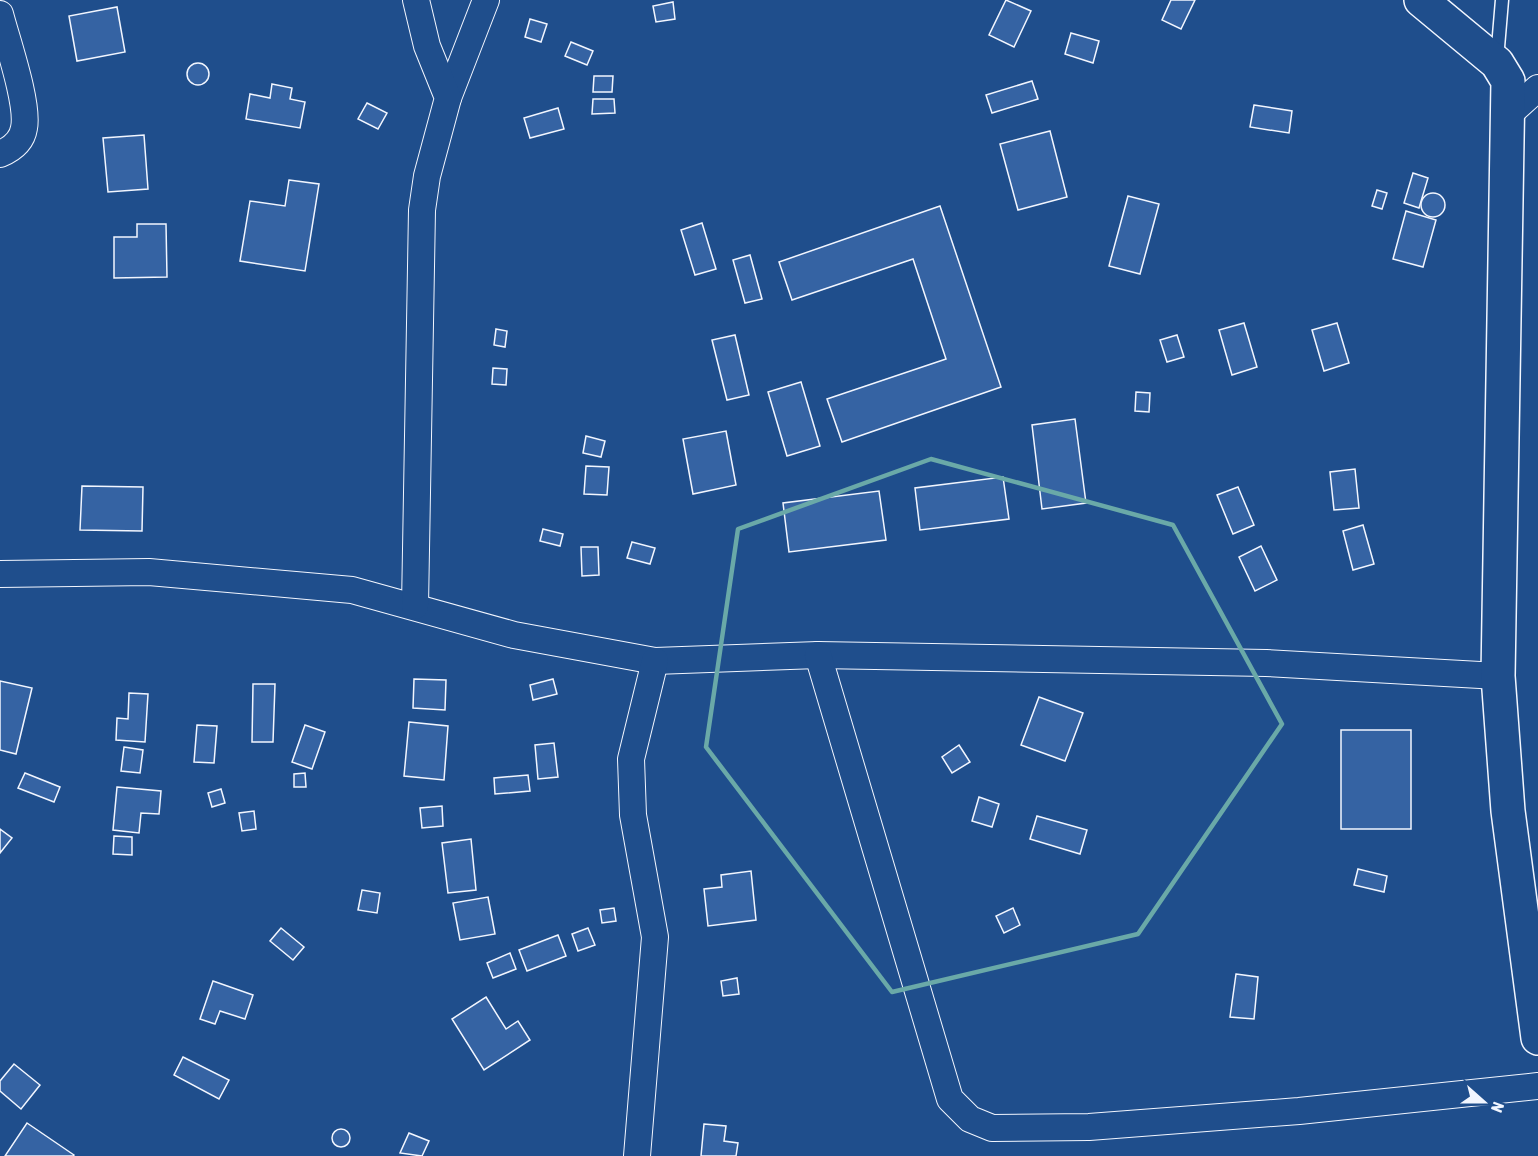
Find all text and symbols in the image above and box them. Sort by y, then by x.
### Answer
north arrow [1454,1072,1514,1132]
text: N [1488,1100,1508,1115]

